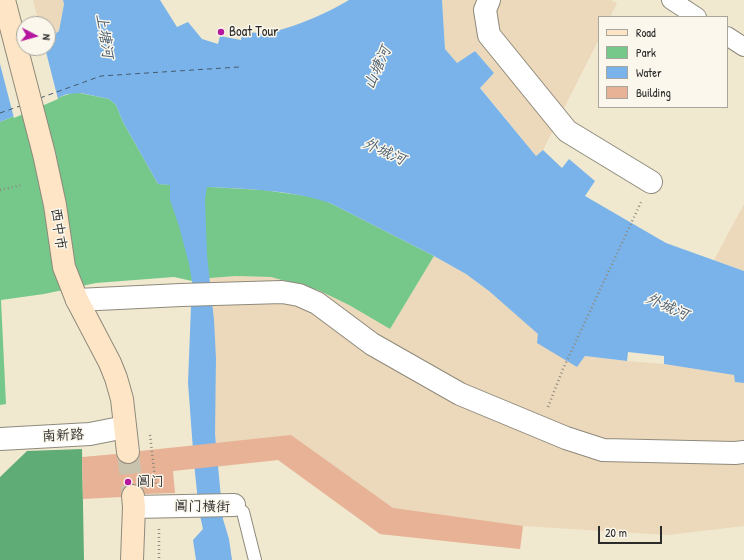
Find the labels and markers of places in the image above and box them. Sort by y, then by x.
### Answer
place label: Boat Tour [229,24,278,40]
marker: Boat Tour [216,27,226,37]
place label: 阊门 [136,474,164,490]
marker: 阊门 [123,477,133,487]

